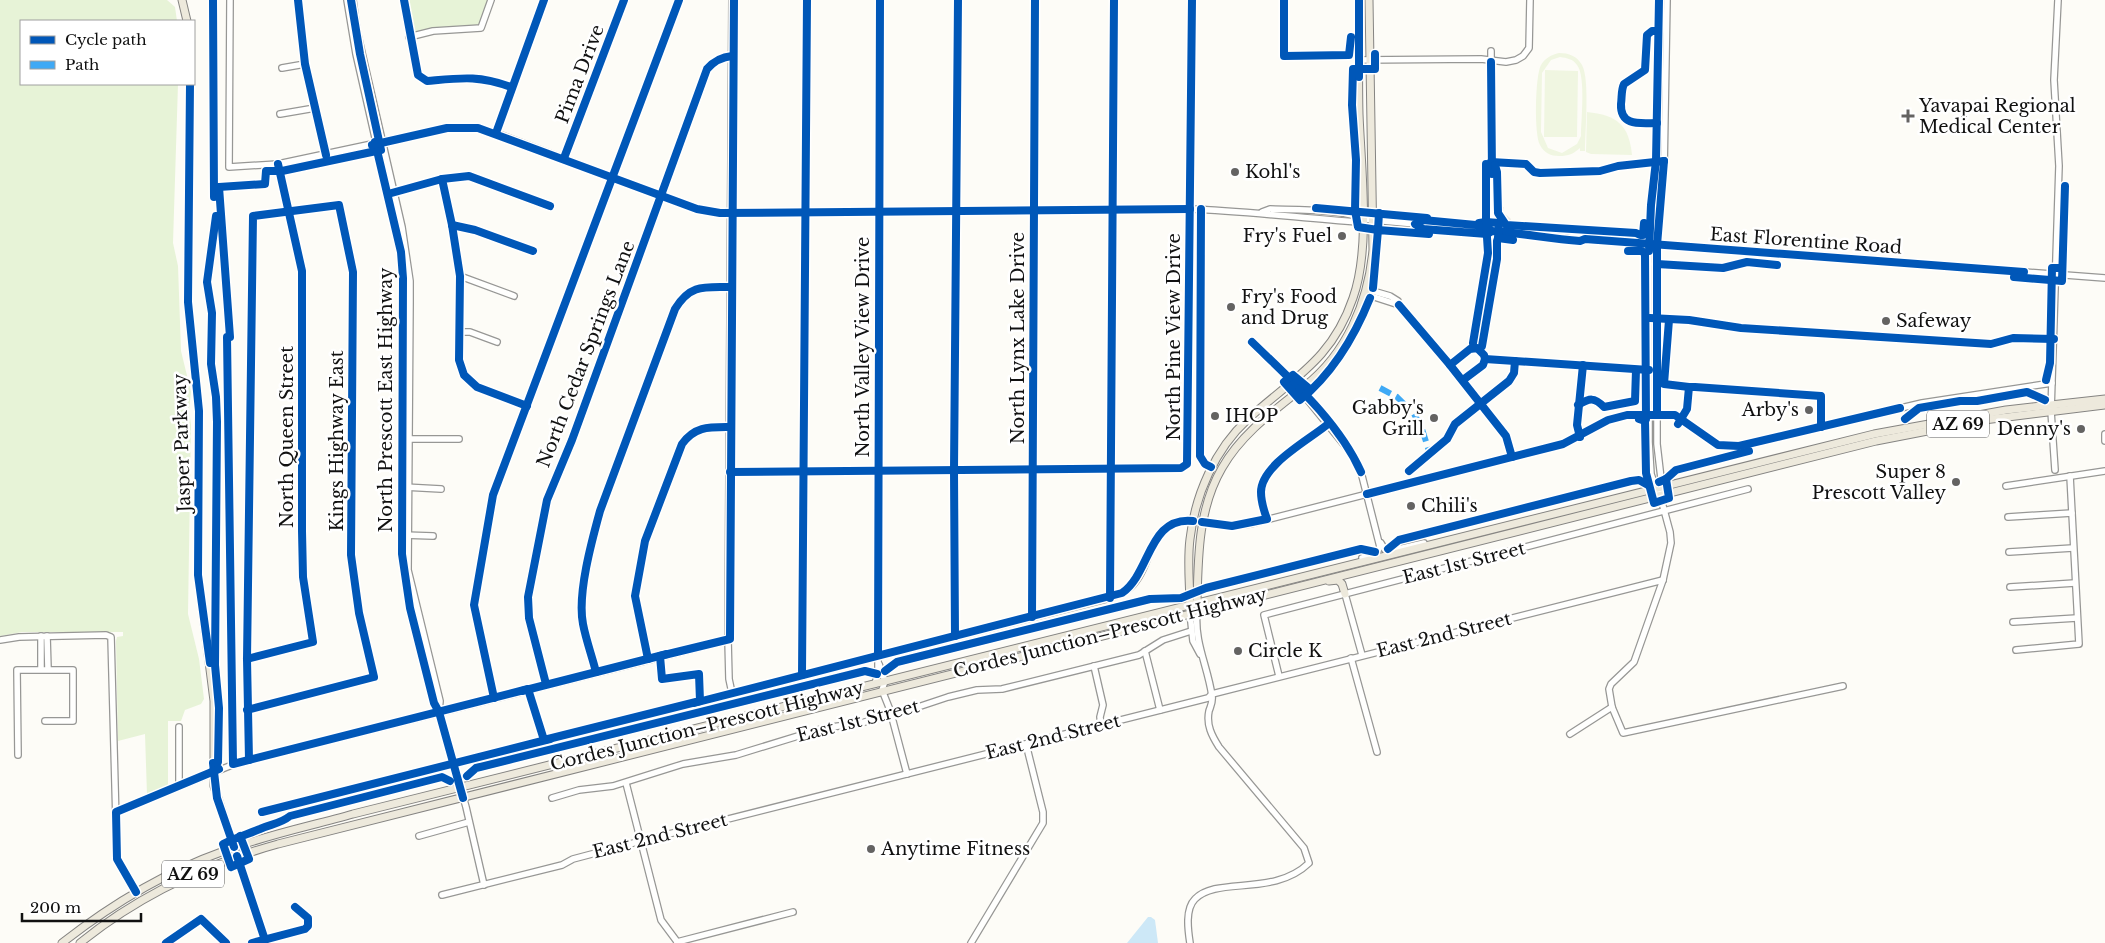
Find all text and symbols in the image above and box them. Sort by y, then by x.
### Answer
legend [20,20,195,85]
street label: Pima Drive [551,21,609,127]
text: Cycle path [65,30,147,49]
text: Path [65,55,99,74]
place label: Yavapai Regional Medical Center [1918,95,2076,138]
marker: Yavapai Regional Medical Center [1901,109,1915,123]
place label: Kohl's [1245,161,1300,183]
marker: Kohl's [1229,166,1241,178]
street label: East Florentine Road [1709,223,1903,259]
place label: Fry's Fuel [1243,225,1332,247]
marker: Fry's Fuel [1336,230,1348,242]
street label: North Lynx Lake Drive [1007,232,1029,444]
street label: North Pine View Drive [1163,233,1185,441]
street label: North Cedar Springs Lane [532,237,640,471]
street label: North Valley View Drive [852,237,874,457]
street label: North Prescott East Highway [375,267,397,532]
place label: Fry's Food and Drug [1241,286,1337,329]
marker: Fry's Food and Drug [1225,301,1237,313]
place label: Safeway [1896,310,1972,332]
marker: Safeway [1880,315,1892,327]
street label: North Queen Street [276,346,298,528]
street label: Kings Highway East [326,350,348,532]
street label: Jasper Parkway [169,373,195,515]
place label: Gabby's Grill [1352,397,1424,440]
place label: Arby's [1741,399,1799,421]
marker: Arby's [1803,404,1815,416]
place label: IHOP [1225,405,1278,427]
marker: IHOP [1209,410,1221,422]
road number: AZ 69 [1927,410,1989,438]
marker: Gabby's Grill [1428,412,1440,424]
place label: Denny's [1997,418,2071,440]
marker: Denny's [2075,423,2087,435]
place label: Super 8 Prescott Valley [1812,461,1946,504]
marker: Super 8 Prescott Valley [1950,476,1962,488]
place label: Chili's [1421,495,1478,517]
marker: Chili's [1405,500,1417,512]
street label: East 1st Street [1400,537,1528,589]
street label: Cordes Junction–Prescott Highway [951,583,1270,683]
street label: East 2nd Street [1374,608,1514,662]
place label: Circle K [1248,640,1323,662]
marker: Circle K [1232,645,1244,657]
street label: Cordes Junction–Prescott Highway [548,676,867,776]
street label: East 1st Street [794,695,922,747]
street label: East 2nd Street [983,710,1123,764]
street label: East 2nd Street [590,809,730,863]
place label: Anytime Fitness [880,838,1030,860]
marker: Anytime Fitness [865,843,877,855]
road number: AZ 69 [162,861,224,888]
scale bar [22,890,141,922]
text: 200 m [30,898,81,917]

